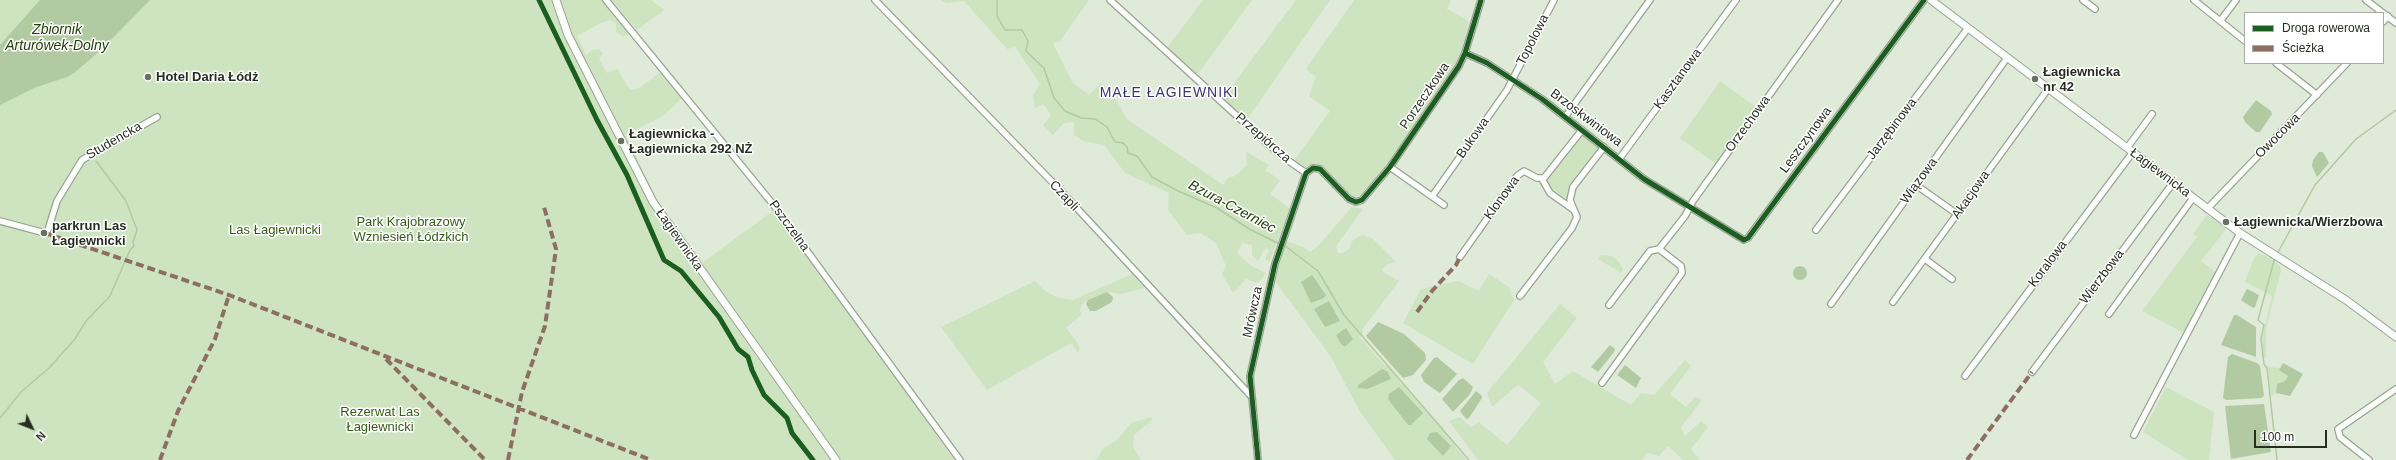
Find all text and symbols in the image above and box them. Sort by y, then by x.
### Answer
street label: Topolowa [1514,12,1552,68]
legend [2244,12,2384,64]
text: Droga rowerowa [2282,21,2370,35]
water label: Zbiornik Arturówek-Dolny [5,22,109,54]
text: Ścieżka [2282,41,2324,55]
street label: Kasztanowa [1651,46,1705,112]
street label: Porzeczkowa [1397,60,1453,132]
place label: Łagiewnicka nr 42 [2043,64,2120,95]
place label: Hotel Daria Łódż [156,69,259,85]
marker: Hotel Daria Łódż [143,72,153,82]
marker: Łagiewnicka nr 42 [2030,74,2040,84]
district label: MAŁE ŁAGIEWNIKI [1100,85,1238,101]
street label: Brzoskwiniowa [1547,86,1625,150]
street label: Orzechowa [1722,93,1774,155]
street label: Jarzębinowa [1864,95,1920,163]
street label: Leszczynowa [1777,104,1835,176]
street label: Przepiórcza [1232,110,1294,166]
street label: Owocowa [2252,110,2304,162]
street label: Bukowa [1453,115,1493,161]
street label: Studencka [83,119,145,163]
place label: Łagiewnicka - Łagiewnicka 292 NŻ [629,126,753,157]
marker: Łagiewnicka - Łagiewnicka 292 NŻ [616,136,626,146]
street label: Łagiewnicka [2127,145,2193,201]
street label: Wiązowa [1897,155,1941,207]
street label: Akacjowa [1949,168,1993,222]
street label: Klonowa [1481,173,1523,223]
street label: Czapli [1046,177,1082,215]
water label: Bzura-Czerniec [1185,177,1279,237]
street label: Pszczelna [765,197,813,255]
street label: Łagiewnicka [652,206,706,274]
park label: Park Krajobrazowy Wzniesień Łódzkich [354,214,468,245]
place label: Łagiewnicka/Wierzbowa [2234,214,2383,230]
marker: Łagiewnicka/Wierzbowa [2221,217,2231,227]
place label: parkrun Las Łagiewnicki [52,218,126,249]
park label: Las Łagiewnicki [229,222,321,238]
marker: parkrun Las Łagiewnicki [39,228,49,238]
street label: Koralowa [2025,238,2071,290]
street label: Wierzbowa [2076,247,2128,307]
street label: Mrówcza [1240,285,1266,339]
park label: Rezerwat Las Łagiewnicki [340,404,420,435]
north arrow [12,408,52,448]
scale bar [2256,422,2329,448]
text: N [34,429,48,443]
text: 100 m [2261,430,2294,444]

